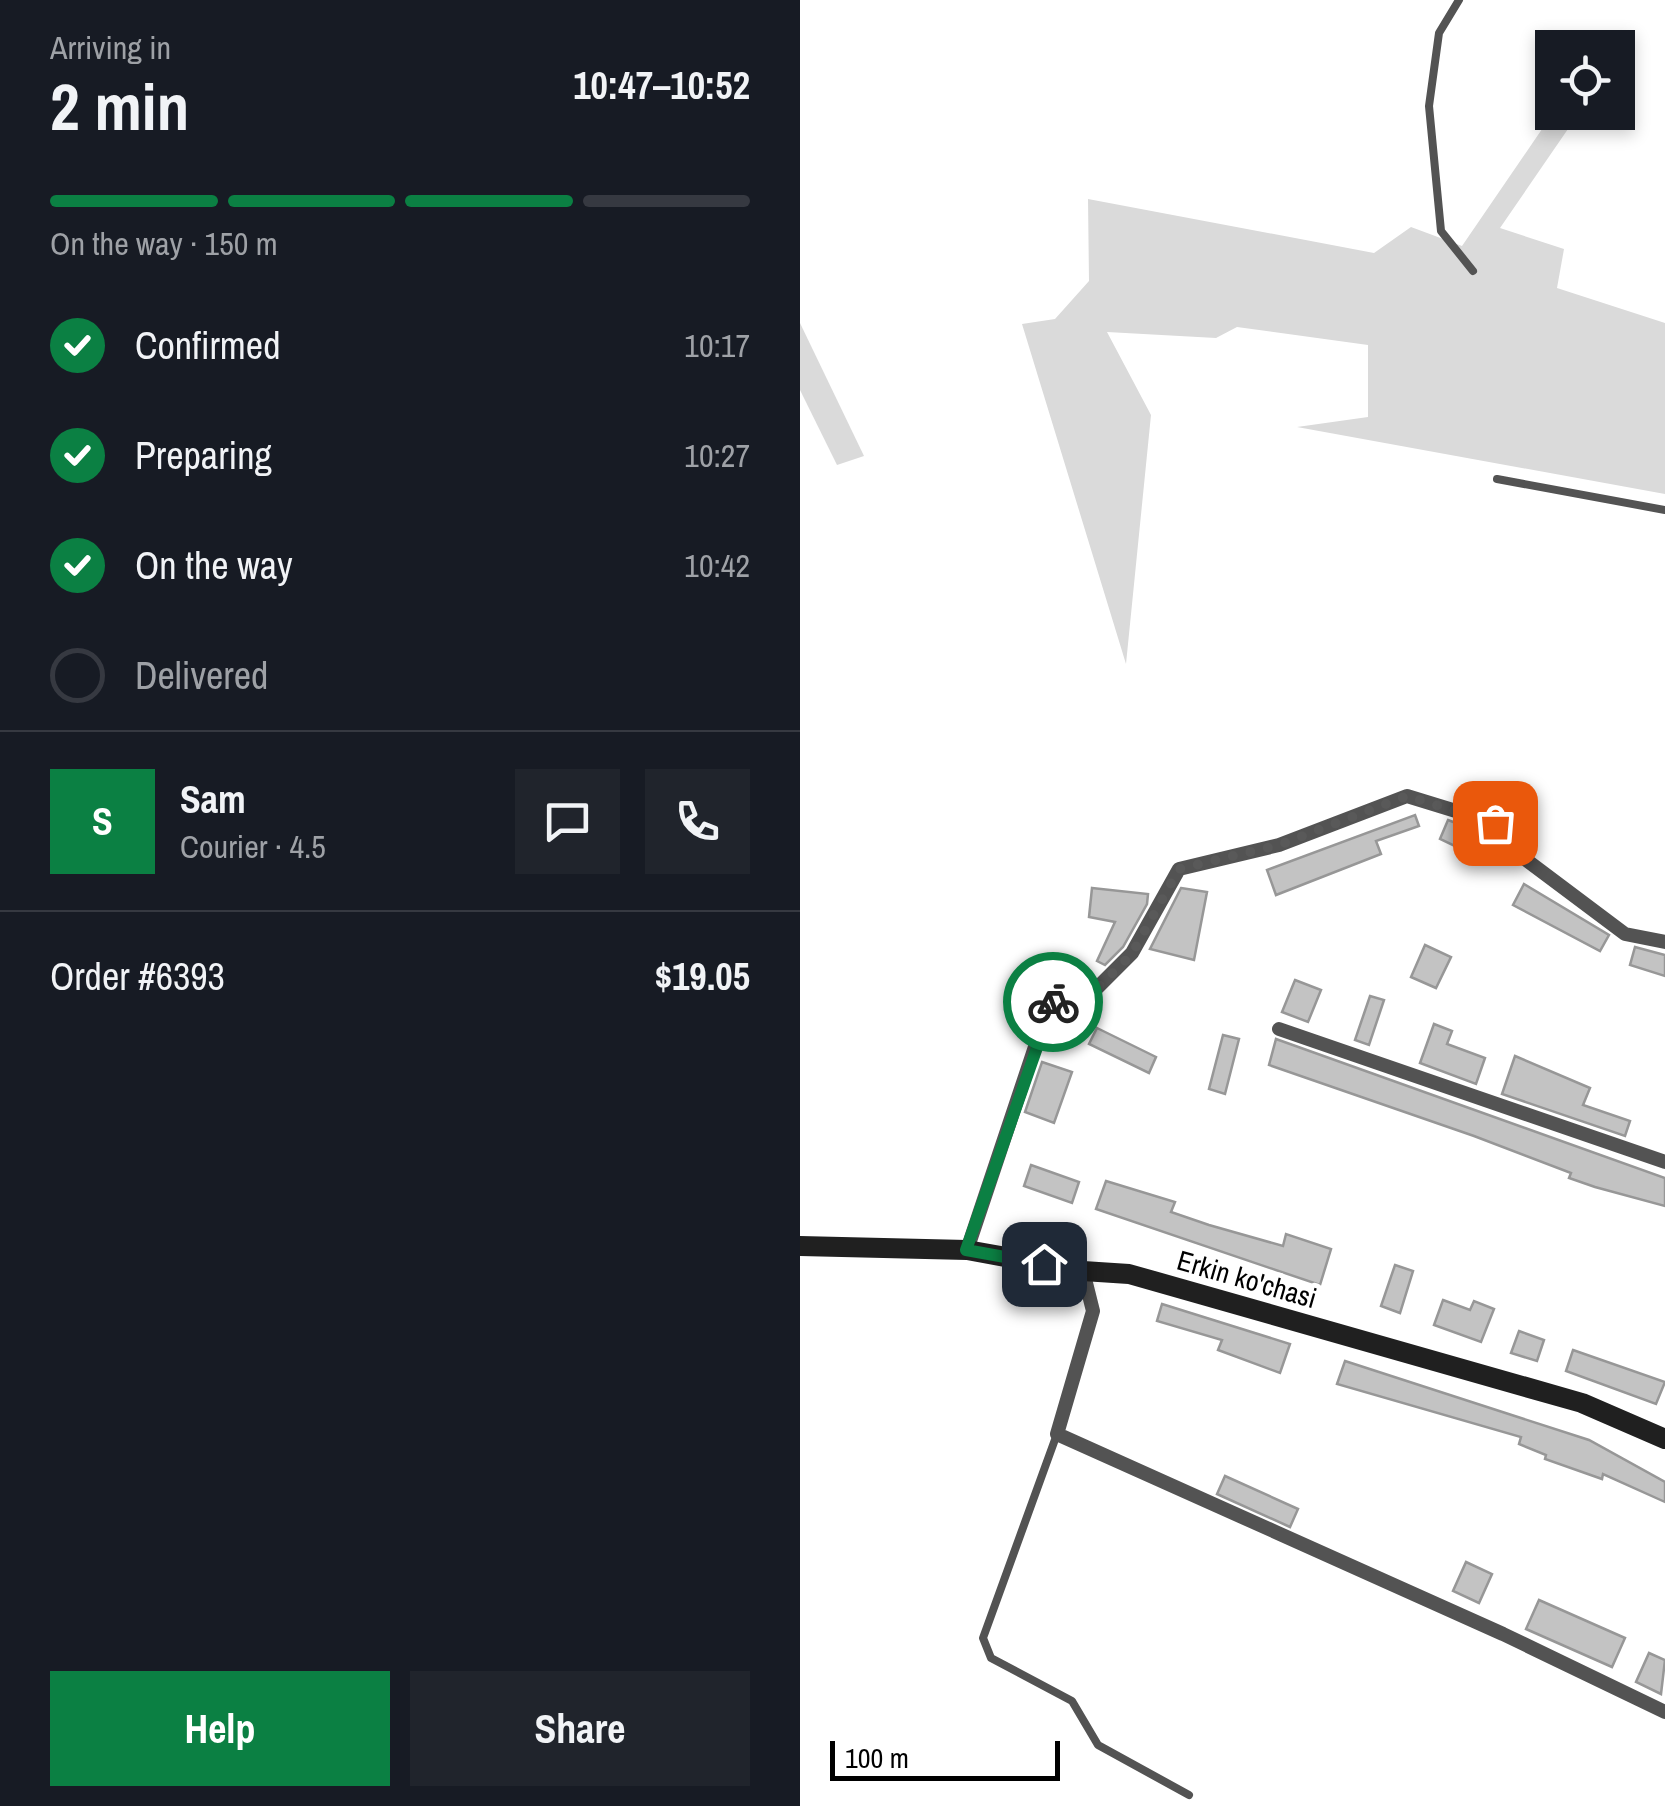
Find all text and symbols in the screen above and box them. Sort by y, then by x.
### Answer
text: Arriving in [50,26,171,69]
map controls [1535,30,1635,130]
button: locate [1535,30,1635,130]
text: 10:47–10:52 [573,60,750,111]
text: 2 min [50,63,189,150]
text: On the way · 150 m [50,222,278,265]
icon: check [50,318,105,373]
text: Confirmed [135,320,280,371]
text: 10:17 [684,324,750,367]
icon: check [50,428,105,483]
text: Preparing [135,430,272,481]
text: 10:27 [684,434,750,477]
icon: check [50,538,105,593]
text: On the way [135,540,293,591]
text: 10:42 [684,544,750,587]
text: Delivered [135,650,268,701]
button: chat [515,769,620,874]
button: phone [645,769,750,874]
text: Sam [180,774,246,825]
pin [1453,781,1538,866]
text: S [92,796,113,847]
icon: bag [1468,796,1523,851]
text: Courier · 4.5 [180,825,326,868]
text: Order #6393 [50,951,225,1002]
text: $19.05 [655,951,750,1002]
courier [1003,952,1103,1052]
icon: bike [1026,975,1081,1030]
pin [1002,1222,1087,1307]
icon: home [1017,1237,1072,1292]
street label: Erkin ko'chasi [1173,1241,1321,1317]
button: Help [50,1671,390,1786]
button: Share [410,1671,750,1786]
scale bar [830,1736,1060,1780]
text: 100 m [845,1739,909,1777]

